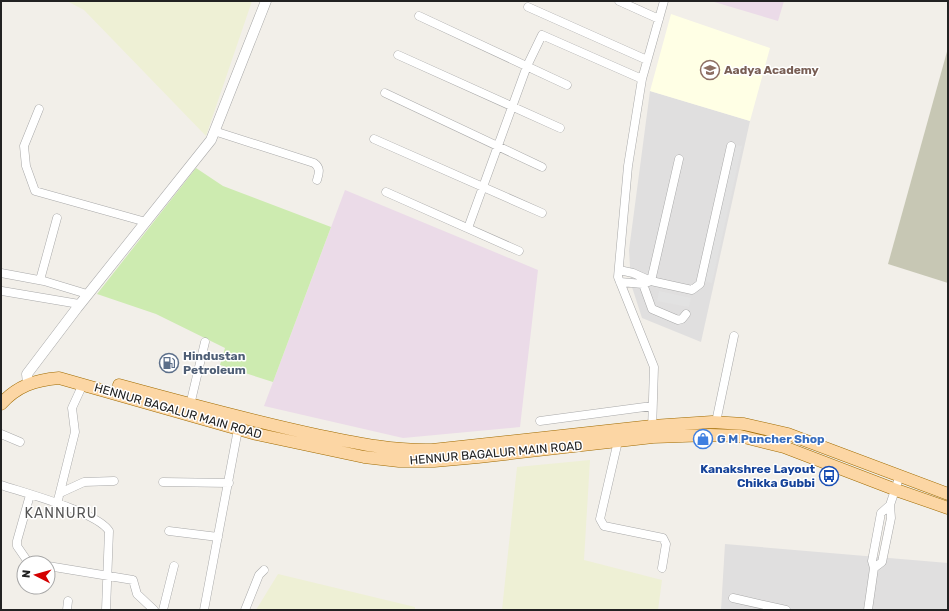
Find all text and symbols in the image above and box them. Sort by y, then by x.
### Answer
school or university icon: Aadya Academy [699,59,721,81]
place label: Aadya Academy [724,63,819,77]
place label: Hindustan Petroleum [183,349,246,377]
fuel station icon: Hindustan Petroleum [158,352,180,374]
street label: HENNUR BAGALUR MAIN ROAD [93,380,263,442]
shop icon: G M Puncher Shop [692,428,714,450]
place label: G M Puncher Shop [717,432,825,446]
street label: HENNUR BAGALUR MAIN ROAD [409,438,583,468]
place label: Kanakshree Layout Chikka Gubbi [700,462,815,490]
bus stop icon: Kanakshree Layout Chikka Gubbi [818,465,840,487]
district label: KANNURU [24,505,98,522]
north arrow [16,555,56,595]
text: N [20,569,33,579]

